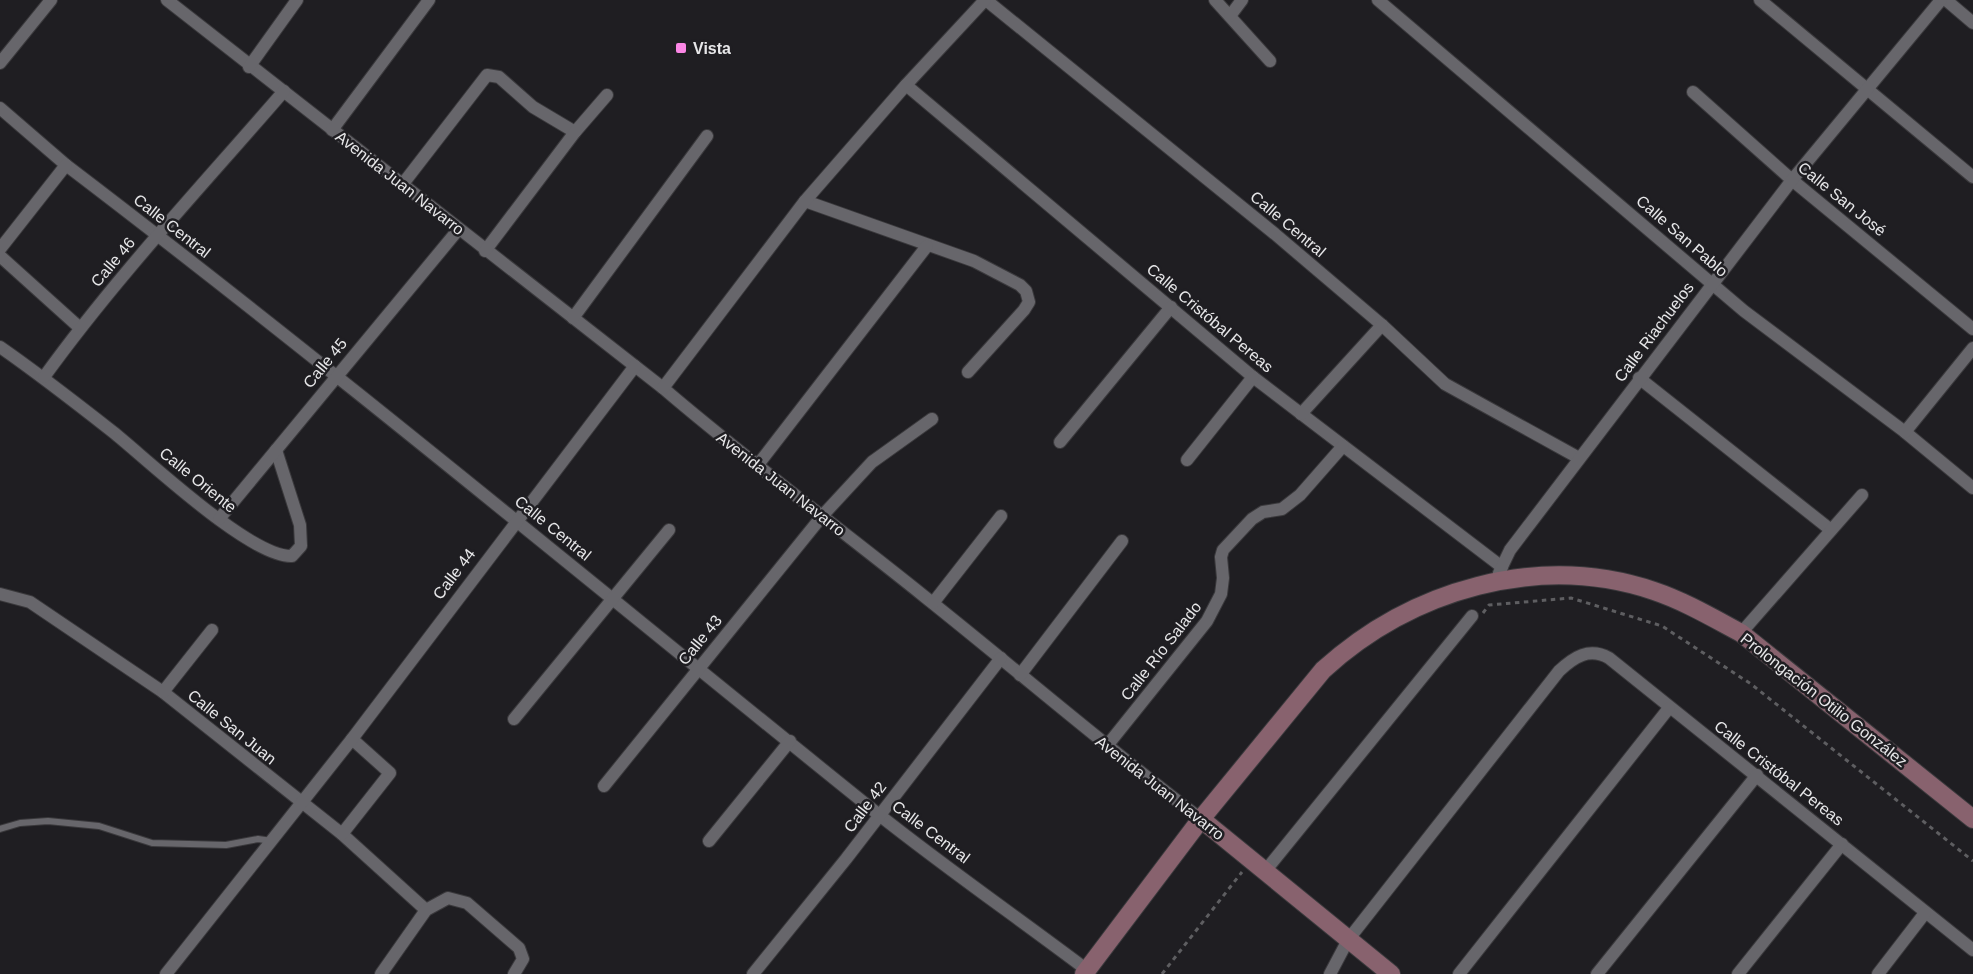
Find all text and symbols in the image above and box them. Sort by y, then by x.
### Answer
place label: Vista [693,40,731,57]
marker: Vista [674,41,688,55]
street label: Avenida Juan Navarro [333,128,468,238]
street label: Calle San José [1795,159,1889,240]
street label: Calle Central [1247,188,1329,260]
street label: Calle Central [130,191,214,261]
street label: Calle San Pablo [1633,192,1731,280]
street label: Calle 46 [88,234,138,290]
street label: Calle Cristóbal Pereas [1144,260,1276,376]
street label: Calle Riachuelos [1611,279,1697,385]
street label: Calle 45 [300,335,350,391]
street label: Avenida Juan Navarro [714,429,849,539]
street label: Calle Oriente [156,444,240,516]
street label: Calle Central [512,492,594,564]
street label: Calle 44 [430,545,479,603]
street label: Calle Río Salado [1117,598,1205,704]
street label: Calle 43 [675,612,725,668]
street label: Prolongación Otilio González [1737,630,1911,770]
street label: Calle San Juan [184,686,280,768]
street label: Calle Cristóbal Pereas [1711,717,1847,829]
street label: Avenida Juan Navarro [1093,733,1228,843]
street label: Calle 42 [841,778,890,836]
street label: Calle Central [889,797,973,867]

